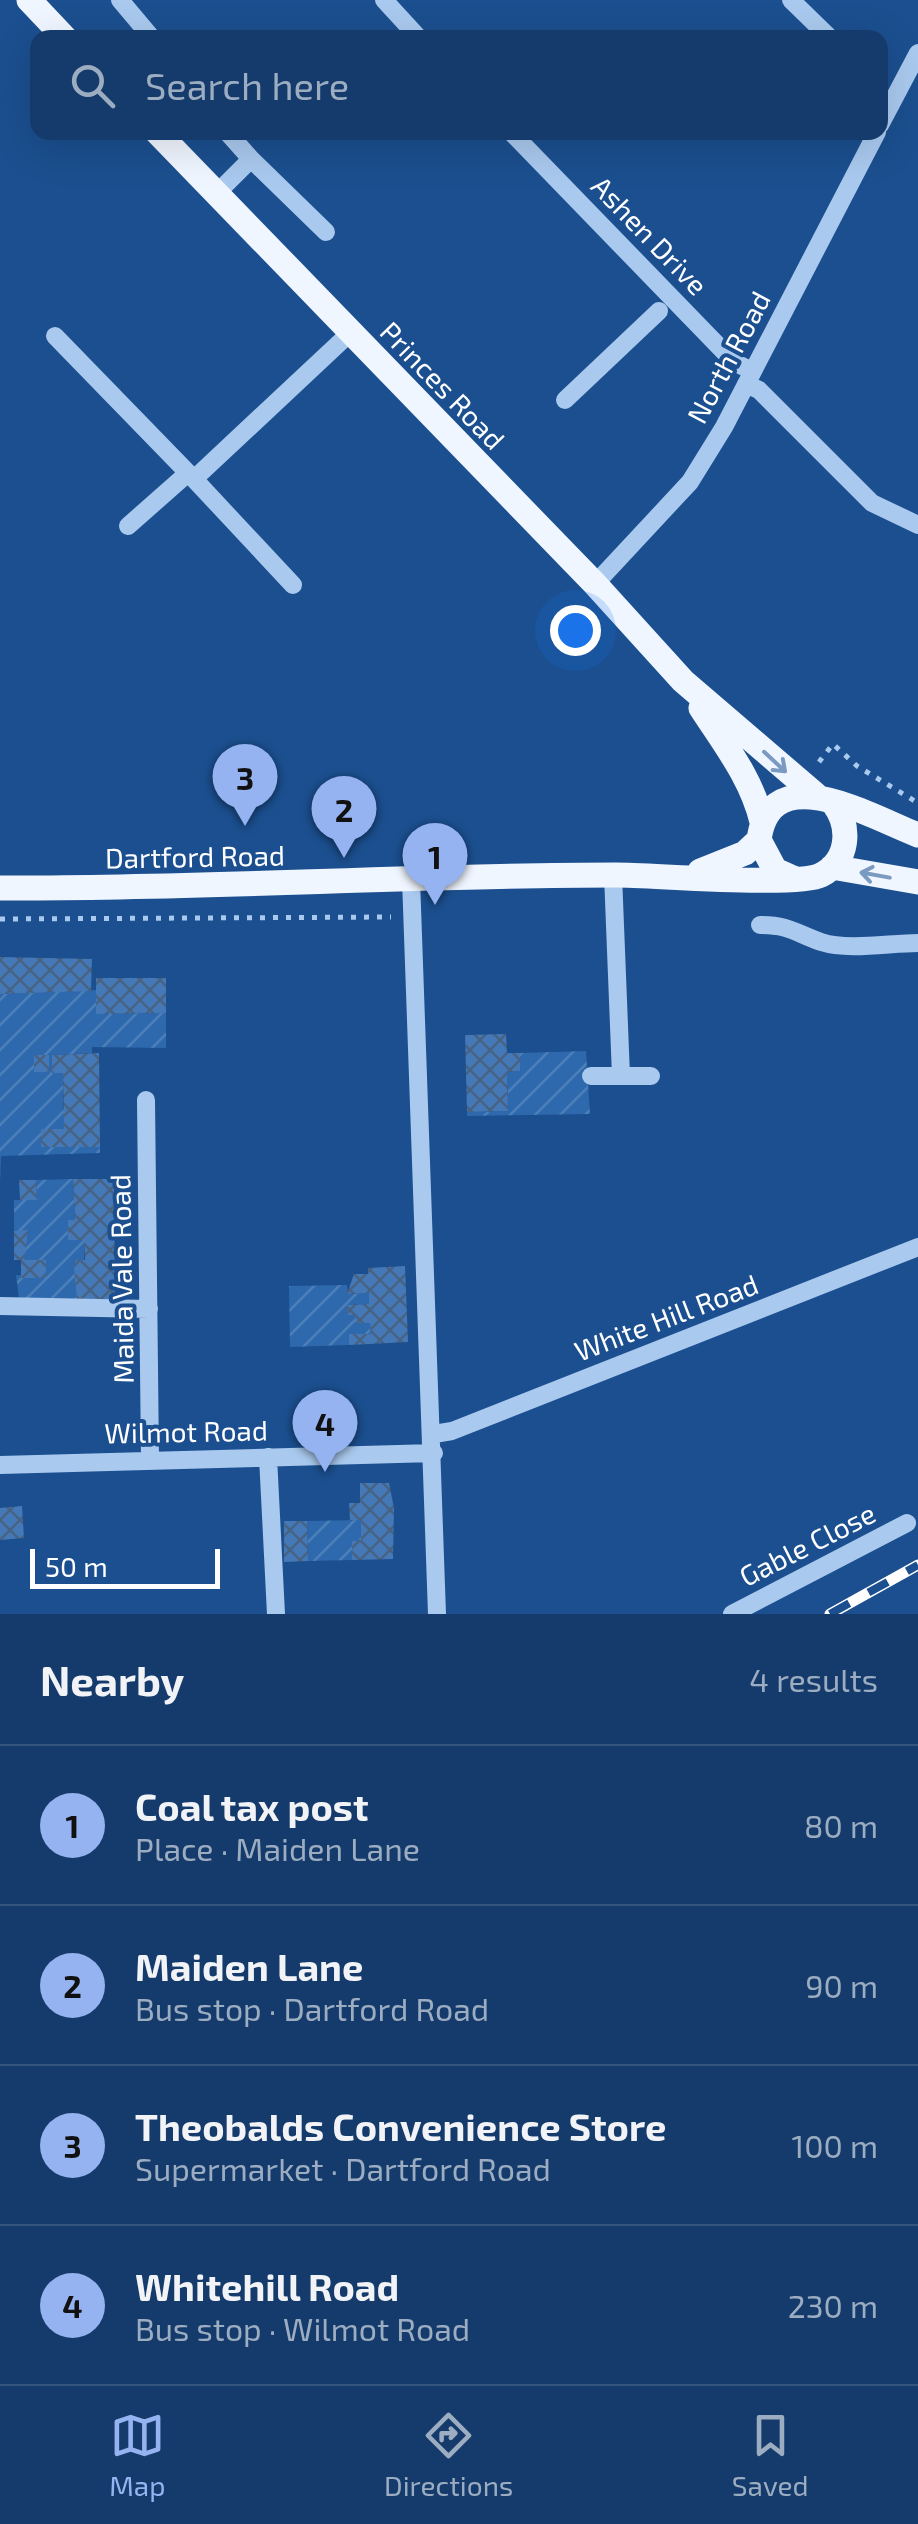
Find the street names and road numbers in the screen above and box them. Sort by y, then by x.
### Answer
street label: Ashen Drive [585,169,715,301]
street label: North Road [679,285,777,429]
street label: Princes Road [374,314,512,456]
street label: Dartford Road [105,837,285,875]
street label: Maida Vale Road [102,1174,140,1384]
street label: White Hill Road [569,1266,763,1368]
street label: Wilmot Road [104,1413,268,1449]
street label: Gable Close [733,1495,881,1593]

